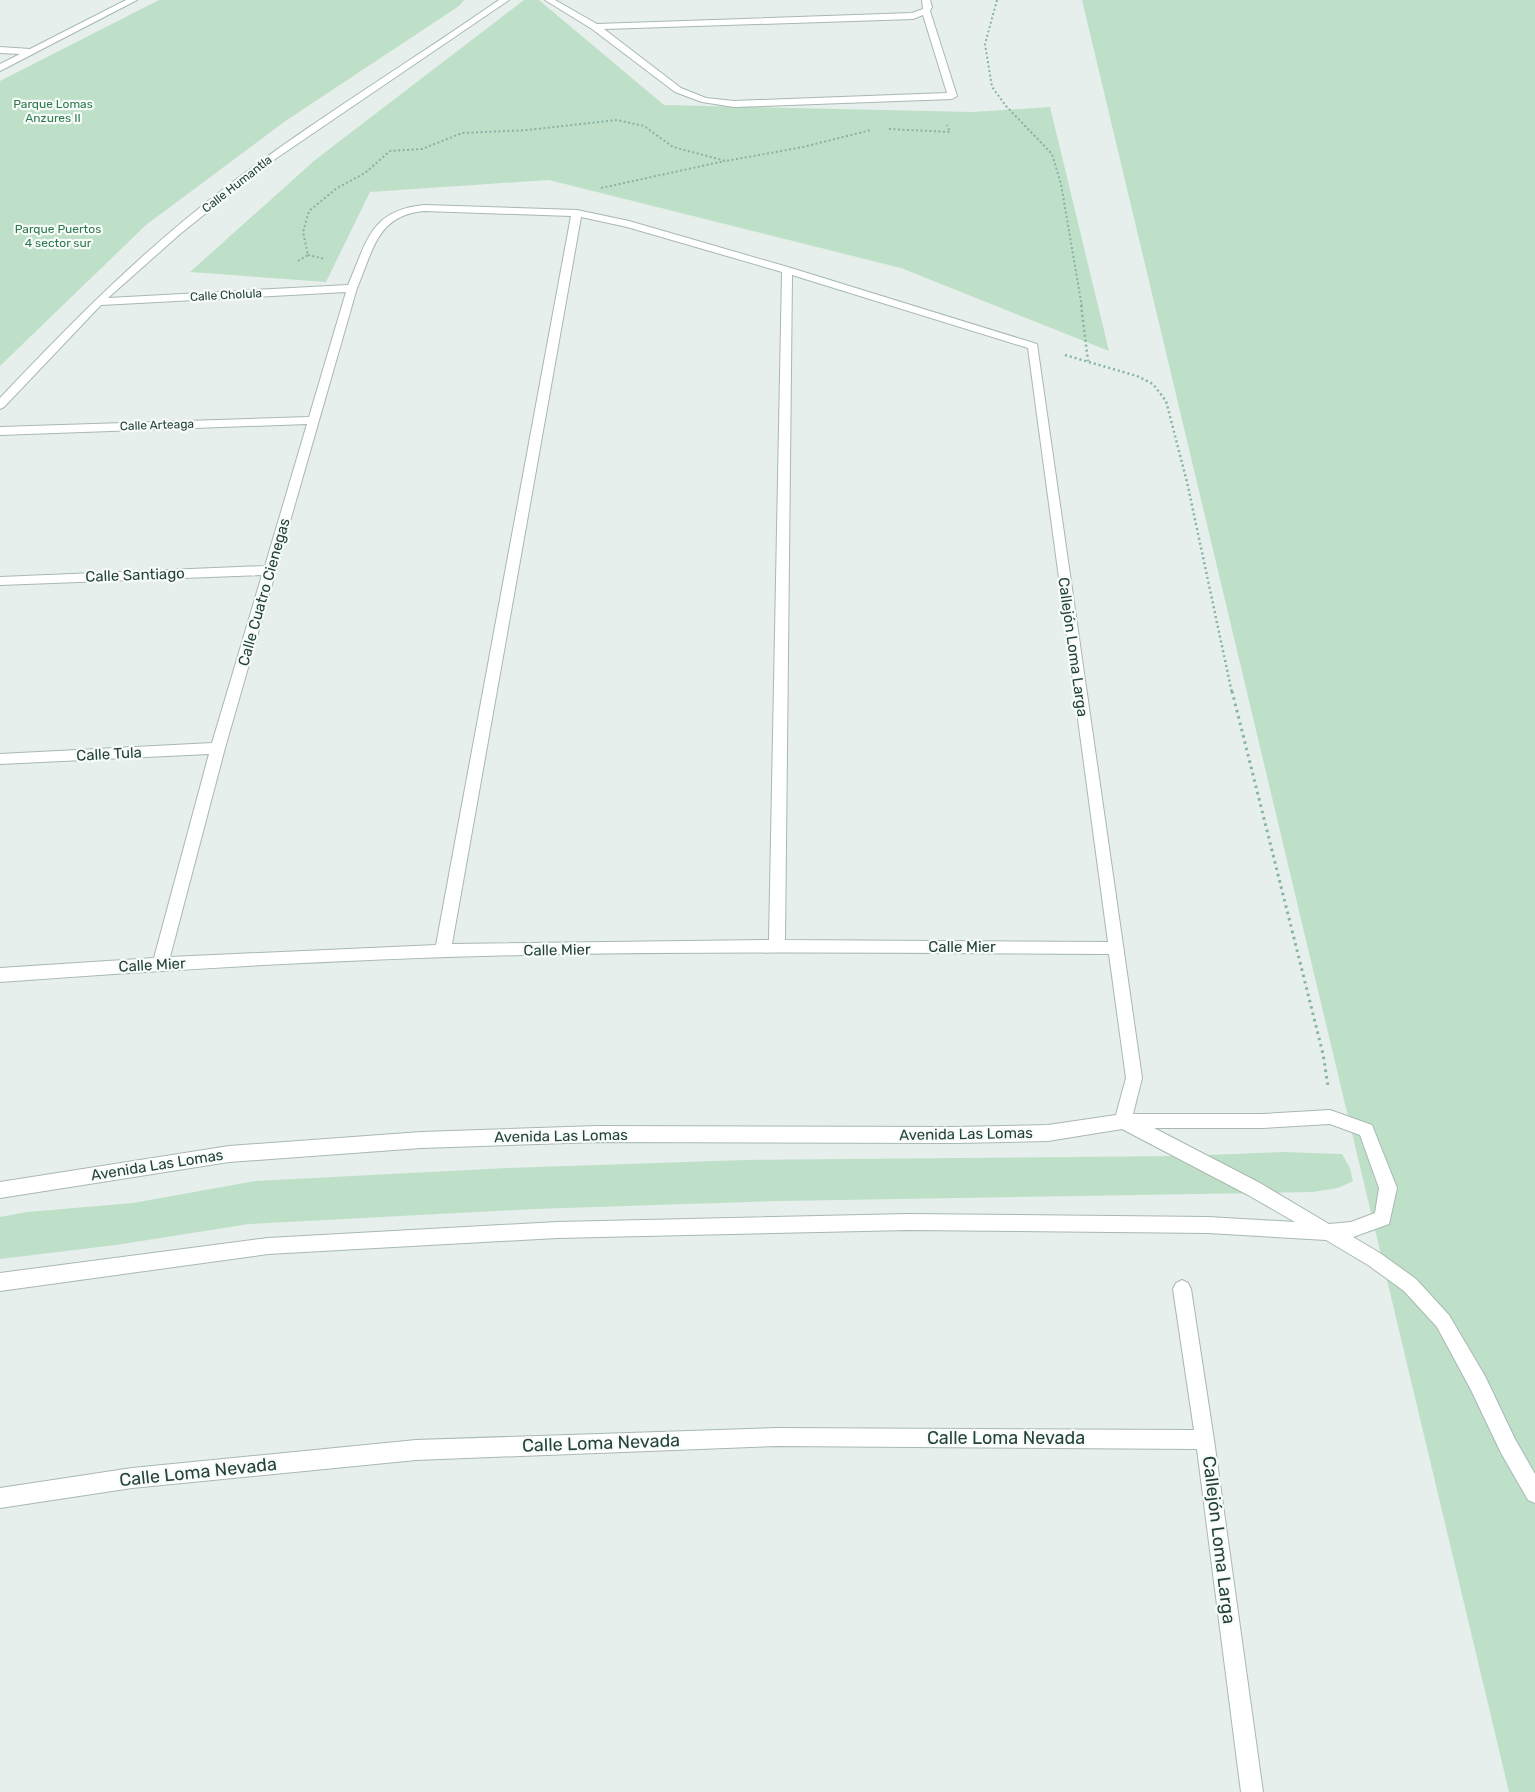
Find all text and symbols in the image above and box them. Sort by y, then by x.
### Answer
park label: Parque Lomas Anzures II [13,97,93,125]
street label: Calle Humantla [199,152,275,216]
park label: Parque Puertos 4 sector sur [15,222,101,250]
street label: Calle Cholula [190,286,262,304]
street label: Calle Arteaga [120,417,194,433]
street label: Calle Cuatro Cienegas [234,516,294,668]
street label: Calle Santiago [85,564,185,586]
street label: Callejón Loma Larga [1054,576,1092,718]
street label: Calle Tula [76,743,142,765]
street label: Calle Mier [928,938,996,956]
street label: Calle Mier [523,940,591,960]
street label: Calle Mier [118,954,186,976]
street label: Avenida Las Lomas [899,1124,1033,1144]
street label: Avenida Las Lomas [494,1126,628,1146]
street label: Avenida Las Lomas [89,1146,225,1184]
street label: Calle Loma Nevada [927,1427,1085,1449]
street label: Calle Loma Nevada [522,1429,680,1457]
street label: Calle Loma Nevada [118,1453,278,1491]
street label: Callejón Loma Larga [1198,1455,1240,1625]

